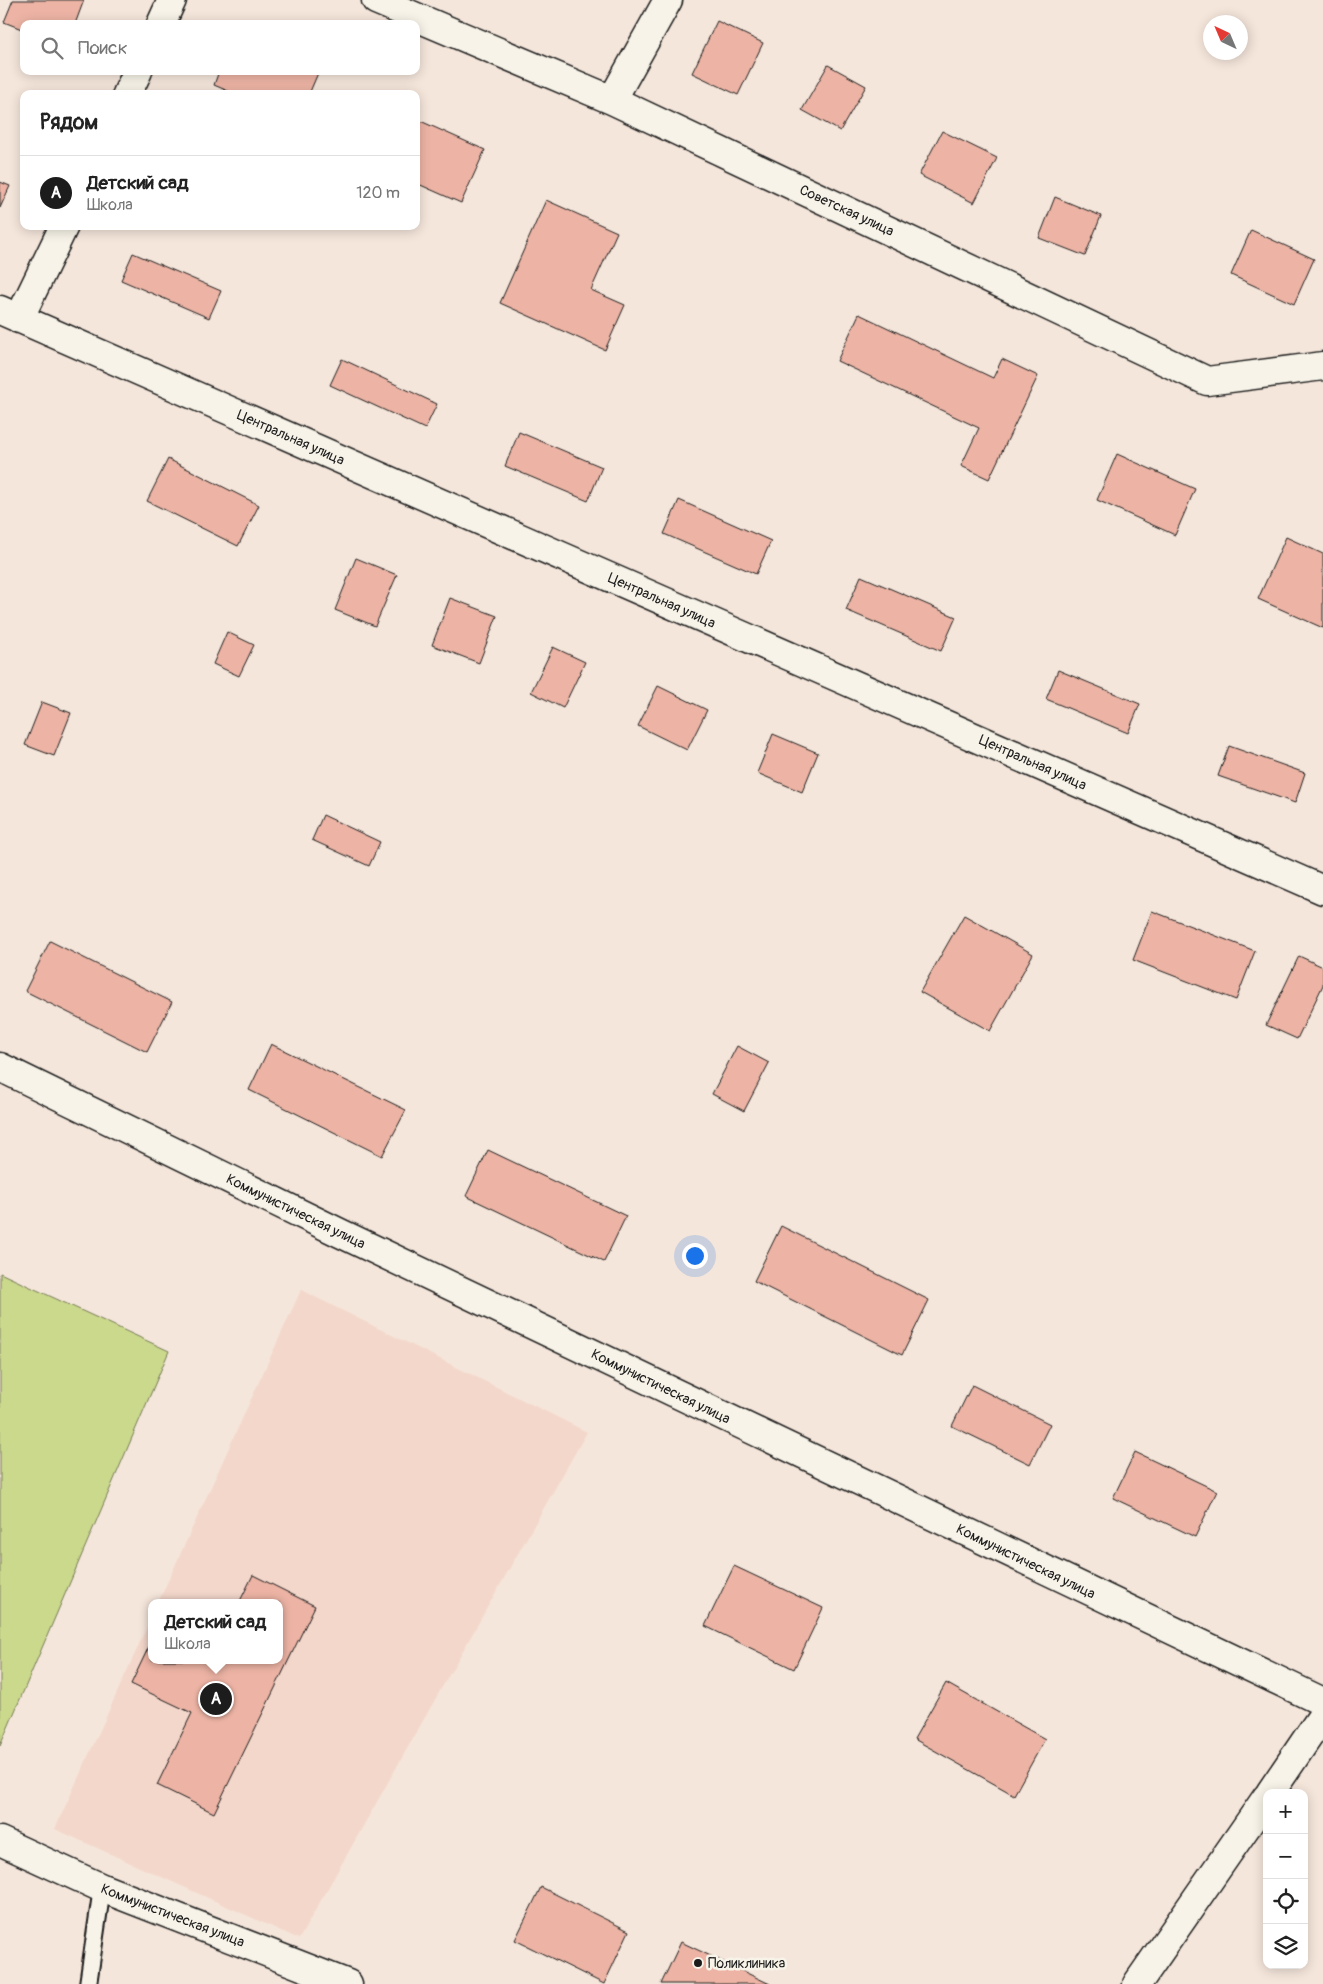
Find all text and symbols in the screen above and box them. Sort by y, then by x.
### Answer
north arrow [1203,15,1248,60]
search box [20,20,420,75]
icon: search [38,34,66,62]
text: Поиск [78,36,128,60]
text: Рядом [40,109,98,136]
text: Детский сад [87,171,188,195]
street label: Советская улица [797,181,897,240]
text: A [51,183,61,203]
text: 120 m [356,183,400,203]
text: Школа [87,195,133,215]
street label: Центральная улица [234,406,347,469]
street label: Центральная улица [605,569,718,632]
street label: Центральная улица [976,731,1089,794]
street label: Коммунистическая улица [223,1170,368,1253]
your location [682,1243,708,1269]
street label: Коммунистическая улица [588,1345,733,1428]
street label: Коммунистическая улица [953,1520,1098,1603]
popup [148,1599,283,1664]
text: Детский сад [165,1610,266,1634]
text: Школа [165,1634,211,1654]
pin: A [200,1680,232,1718]
map controls [1263,1789,1308,1969]
button: + [1263,1789,1308,1834]
button: − [1263,1834,1308,1879]
button: locate [1263,1879,1308,1924]
street label: Коммунистическая улица [99,1880,247,1951]
button: layers [1263,1924,1308,1969]
place label: Поликлиника [708,1955,785,1972]
marker: Поликлиника [692,1957,704,1969]

